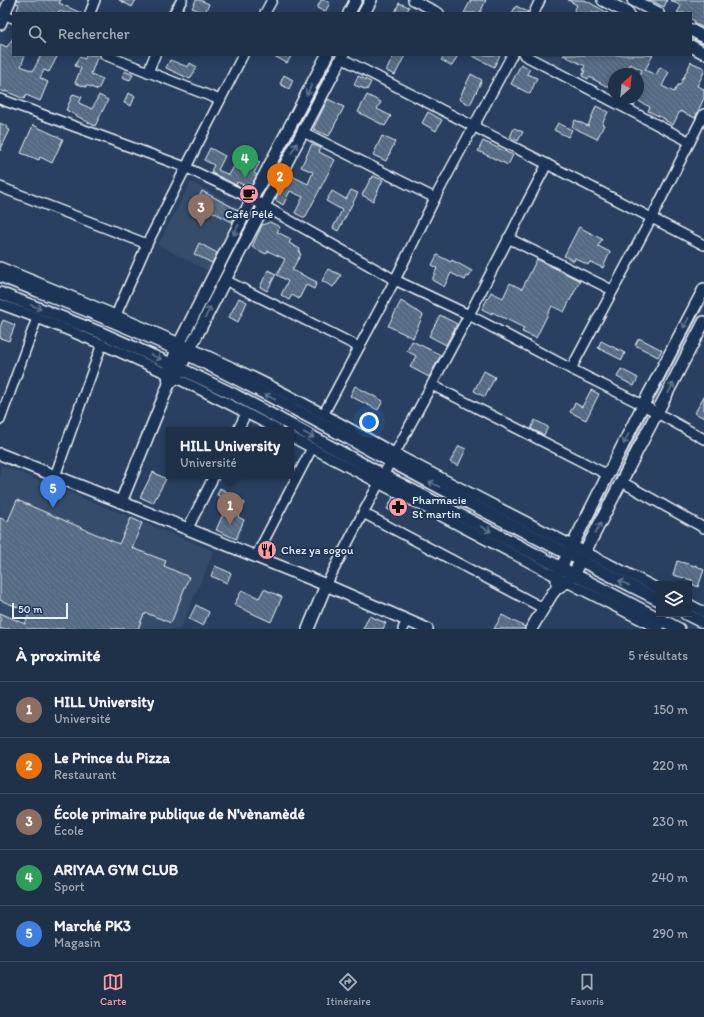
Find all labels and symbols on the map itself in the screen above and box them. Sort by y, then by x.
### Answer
north arrow [608,68,644,104]
one-way arrow [305,83,312,95]
one-way arrow [291,142,299,154]
pin: 4 [232,145,258,178]
pin: 2 [267,163,293,196]
cafe icon: Café Pélé [238,183,260,205]
pin: 3 [188,194,214,227]
place label: Café Pélé [225,207,273,221]
one-way arrow [232,223,239,235]
one-way arrow [30,304,42,312]
one-way arrow [205,307,212,319]
one-way arrow [682,317,689,329]
one-way arrow [150,354,162,361]
one-way arrow [668,382,675,394]
one-way arrow [264,393,276,400]
your location [359,412,379,432]
one-way arrow [303,432,315,440]
one-way arrow [622,433,629,445]
pin: 5 [40,475,66,508]
one-way arrow [428,480,440,487]
pin: 1 [217,492,243,525]
place label: Pharmacie St martin [412,493,467,521]
pharmacy icon: Pharmacie St martin [387,496,409,518]
one-way arrow [594,522,602,534]
one-way arrow [480,526,492,533]
restaurant icon: Chez ya sogou [256,539,278,561]
place label: Chez ya sogou [281,543,354,557]
one-way arrow [618,579,630,586]
scale bar [12,601,68,620]

